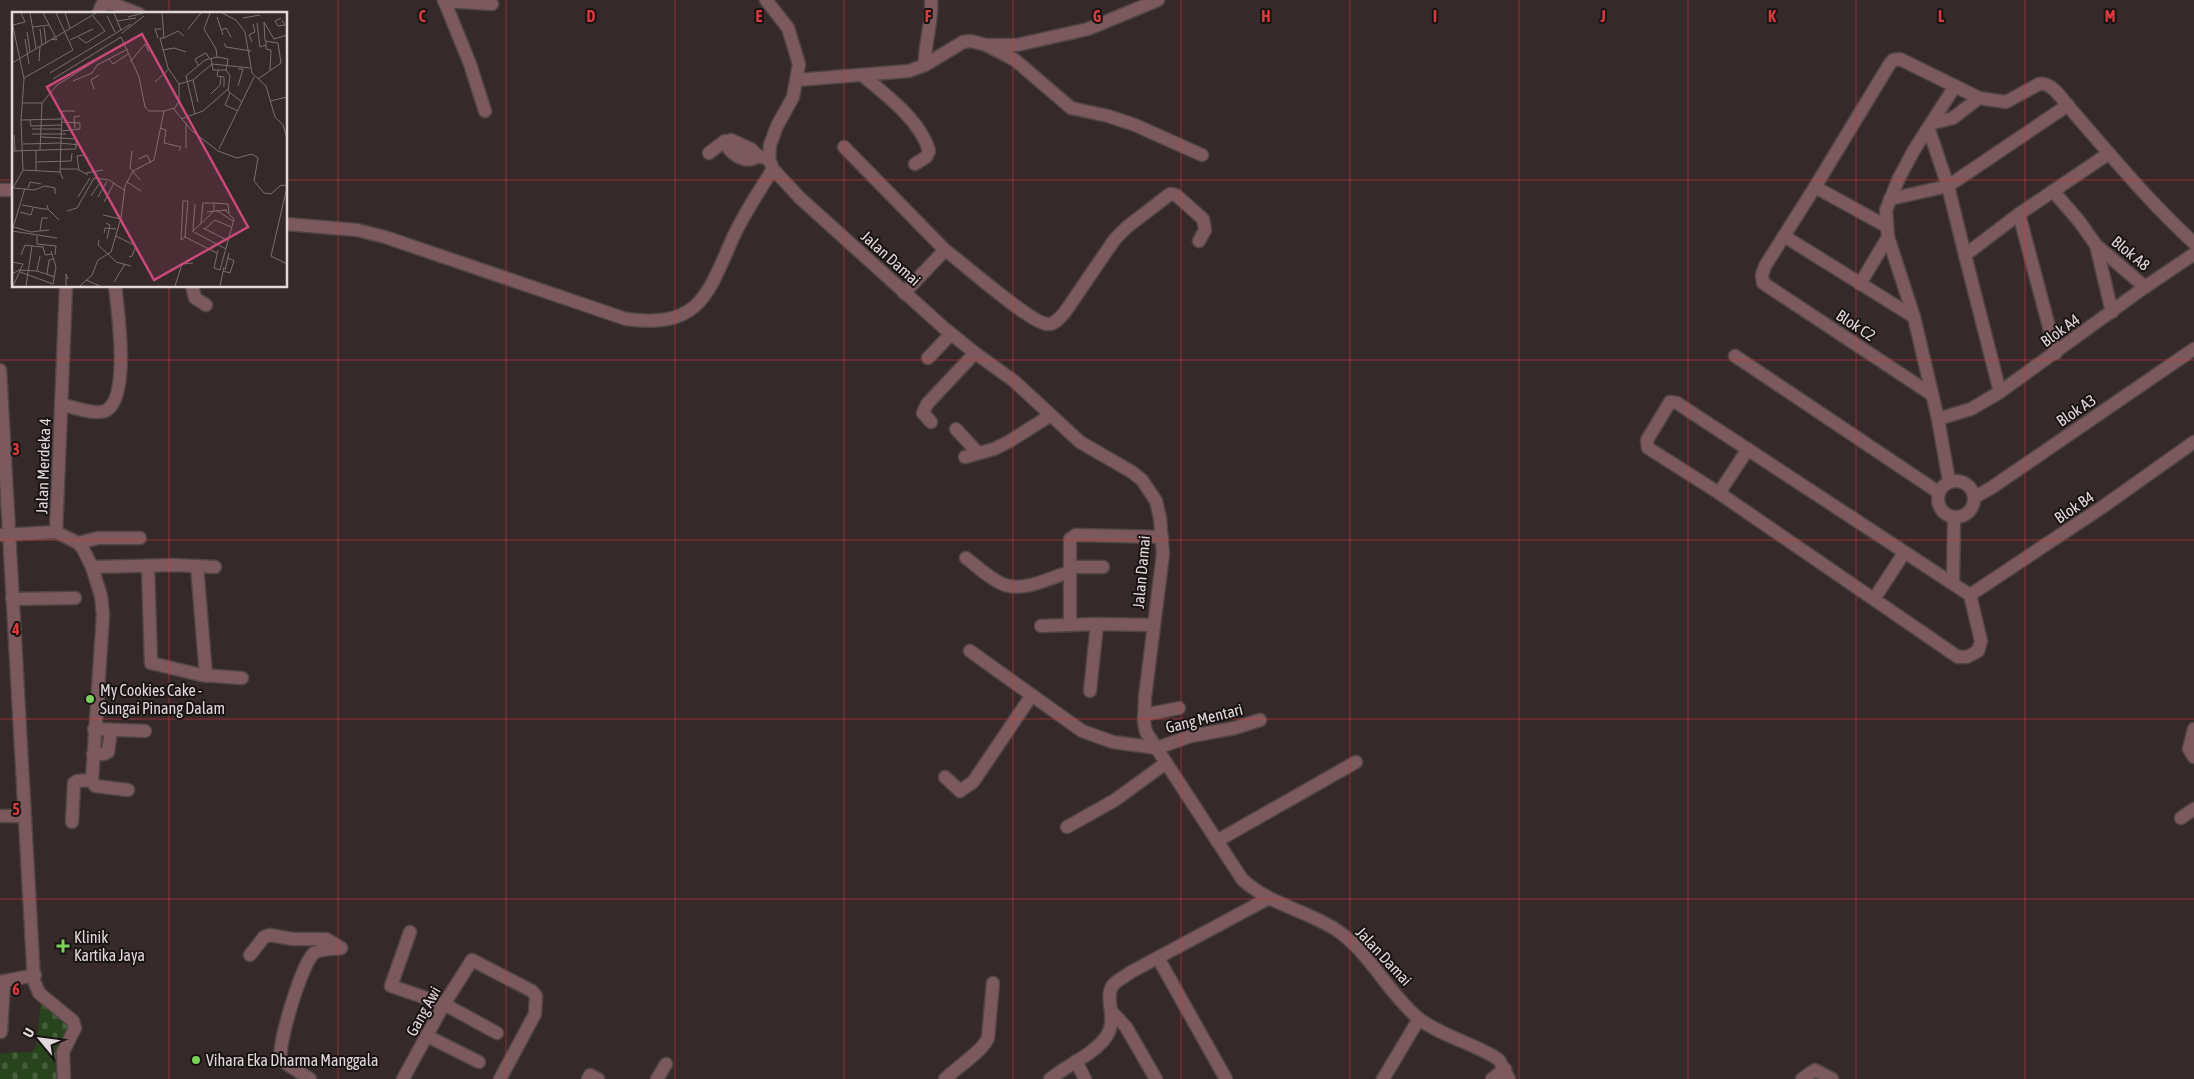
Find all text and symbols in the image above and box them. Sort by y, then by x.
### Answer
text: C [418,7,426,25]
text: D [587,7,596,25]
text: E [756,7,763,25]
text: F [925,7,932,25]
text: G [1093,7,1102,25]
text: H [1261,7,1271,25]
text: I [1433,7,1437,25]
text: J [1599,7,1606,25]
text: K [1768,7,1776,25]
text: L [1938,7,1945,25]
text: M [2105,7,2115,25]
inset map [12,12,288,288]
street label: Jalan Damai [858,227,924,289]
street label: Blok A8 [2108,232,2154,274]
street label: Blok C2 [1833,306,1879,344]
street label: Blok A4 [2037,310,2083,350]
street label: Blok A3 [2053,390,2099,430]
street label: Jalan Merdeka 4 [32,418,54,514]
text: 3 [12,440,20,458]
street label: Blok B4 [2051,487,2097,527]
street label: Jalan Damai [1129,535,1153,609]
text: 4 [11,620,20,638]
place label: My Cookies Cake - Sungai Pinang Dalam [100,681,225,718]
marker: My Cookies Cake - Sungai Pinang Dalam [84,693,96,705]
street label: Gang Mentari [1164,700,1245,737]
text: 5 [12,800,20,818]
street label: Jalan Damai [1352,923,1416,989]
place label: Klinik Kartika Jaya [74,928,145,965]
marker: Klinik Kartika Jaya [56,939,70,953]
text: 6 [12,980,20,998]
street label: Gang Awi [402,983,445,1039]
north arrow [15,1014,65,1064]
text: U [20,1025,38,1040]
place label: Vihara Eka Dharma Manggala [206,1051,378,1070]
marker: Vihara Eka Dharma Manggala [190,1054,202,1066]

